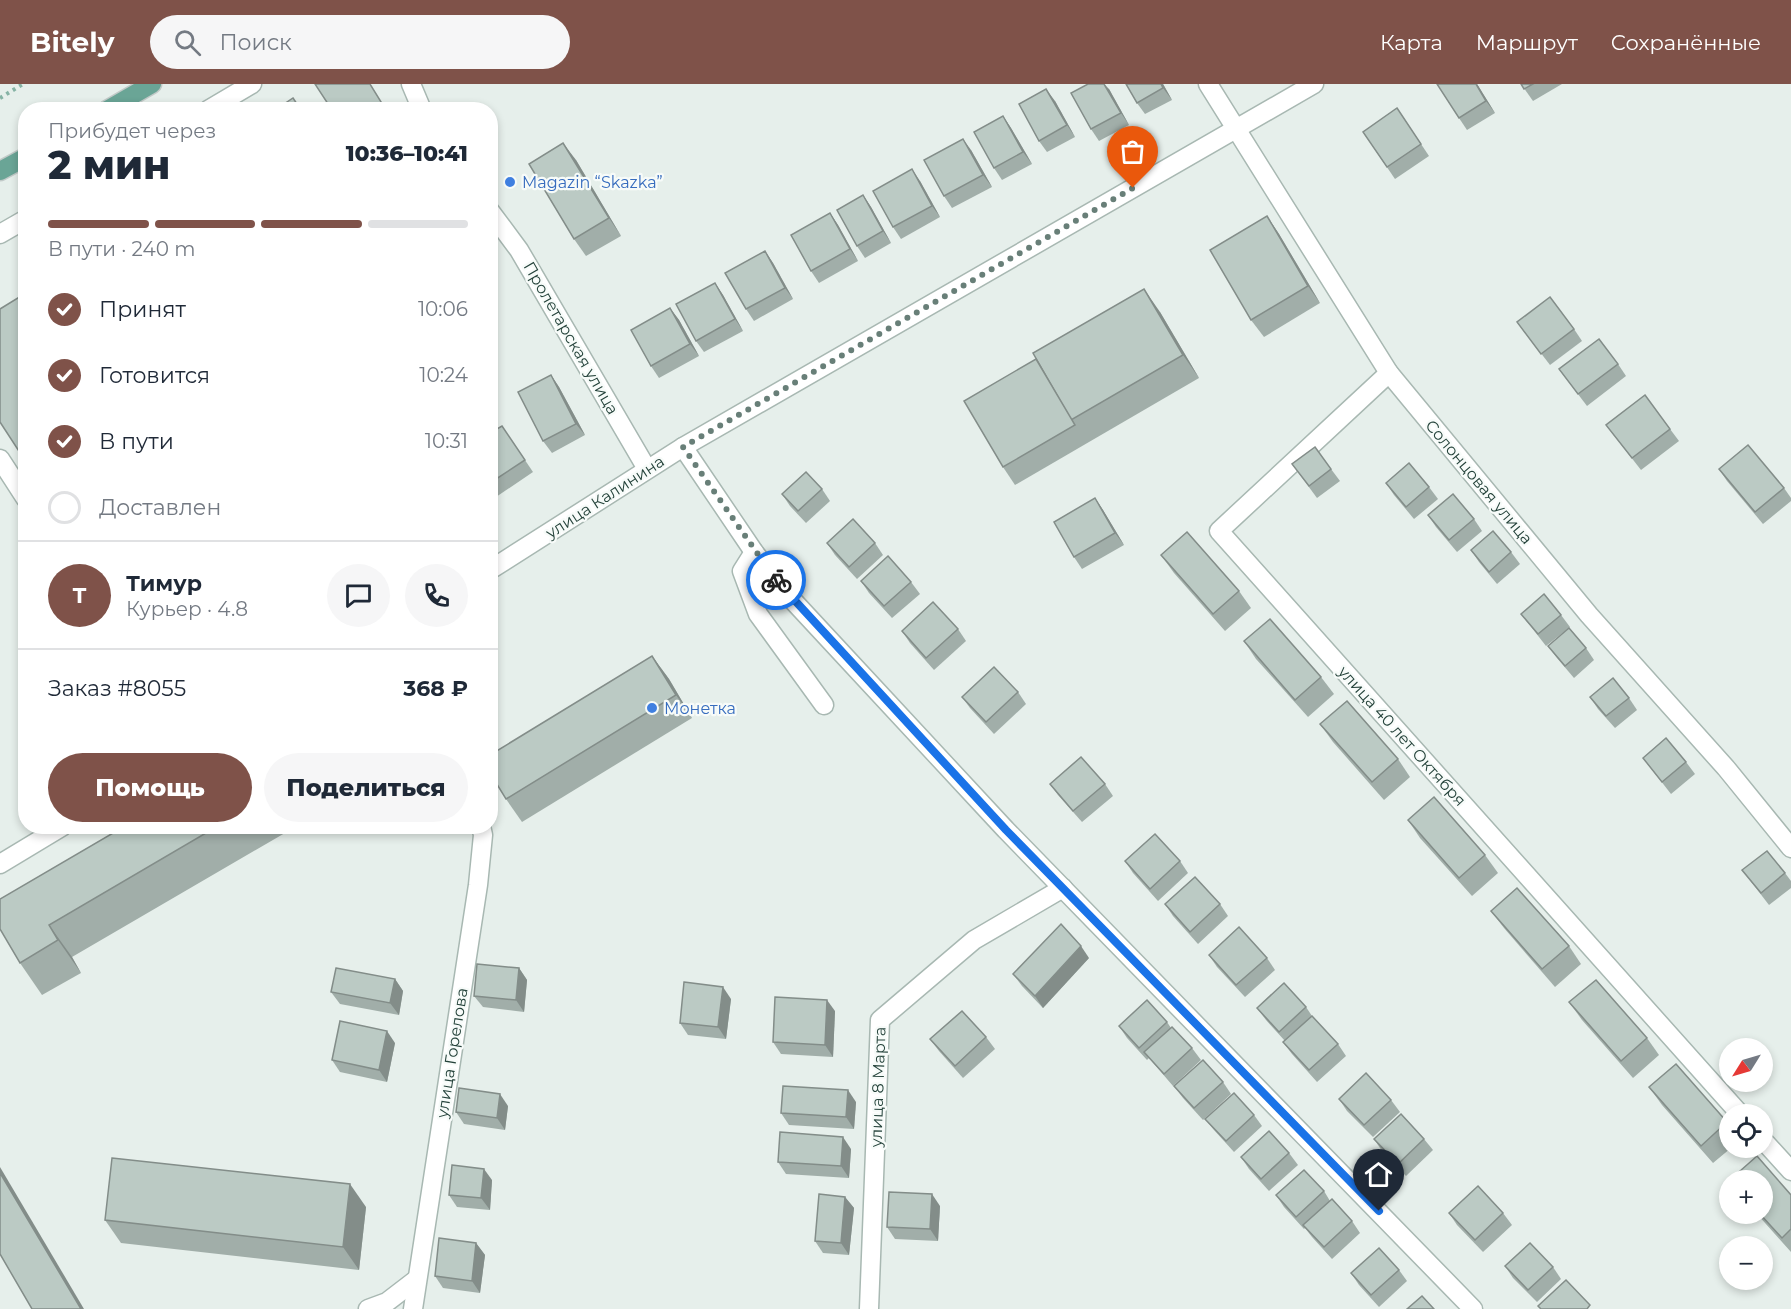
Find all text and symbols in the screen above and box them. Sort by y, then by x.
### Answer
search box [150,15,570,69]
text: Bitely [30,25,114,59]
icon: search [171,26,204,59]
text: Поиск [219,29,292,56]
text: Карта [1380,30,1443,55]
text: Маршрут [1476,30,1578,55]
text: Сохранённые [1611,30,1761,55]
text: Прибудет через [48,119,216,143]
pin [1107,126,1158,188]
icon: bag [1116,135,1149,168]
text: 10:36–10:41 [346,140,468,167]
text: 2 мин [48,141,170,189]
place label: Magazin “Skazka” [522,173,663,192]
marker: Magazin “Skazka” [503,175,517,189]
text: В пути · 240 m [48,237,195,261]
street label: Пролетарская улица [519,258,623,418]
icon: check [48,293,81,326]
text: Принят [99,296,186,323]
text: 10:06 [418,297,468,321]
icon: check [48,359,81,392]
text: Готовится [99,362,210,389]
text: 10:24 [419,363,468,387]
street label: Солонцовая улица [1421,416,1537,548]
icon: check [48,425,81,458]
text: В пути [99,428,174,455]
text: 10:31 [425,429,468,453]
street label: улица Калинина [541,452,668,543]
text: Доставлен [99,494,221,521]
courier [746,550,806,610]
button: chat [327,564,390,627]
button: phone [405,564,468,627]
icon: bike [760,564,793,597]
text: Тимур [126,570,202,597]
text: Т [72,582,87,609]
text: Курьер · 4.8 [126,597,248,621]
street label: улица 40 лет Октября [1333,661,1470,810]
text: Заказ #8055 [48,675,186,702]
text: 368 ₽ [403,675,468,702]
place label: Монетка [664,699,736,718]
marker: Монетка [645,701,659,715]
button: Помощь [48,753,252,822]
button: Поделиться [264,753,468,822]
street label: улица Горелова [432,987,472,1120]
street label: улица 8 Марта [866,1026,890,1149]
north arrow [1719,1038,1773,1092]
map controls [1719,1038,1773,1290]
button: locate [1719,1104,1773,1158]
pin [1353,1149,1404,1211]
icon: home [1362,1158,1395,1191]
button: + [1719,1170,1773,1224]
button: − [1719,1236,1773,1290]

